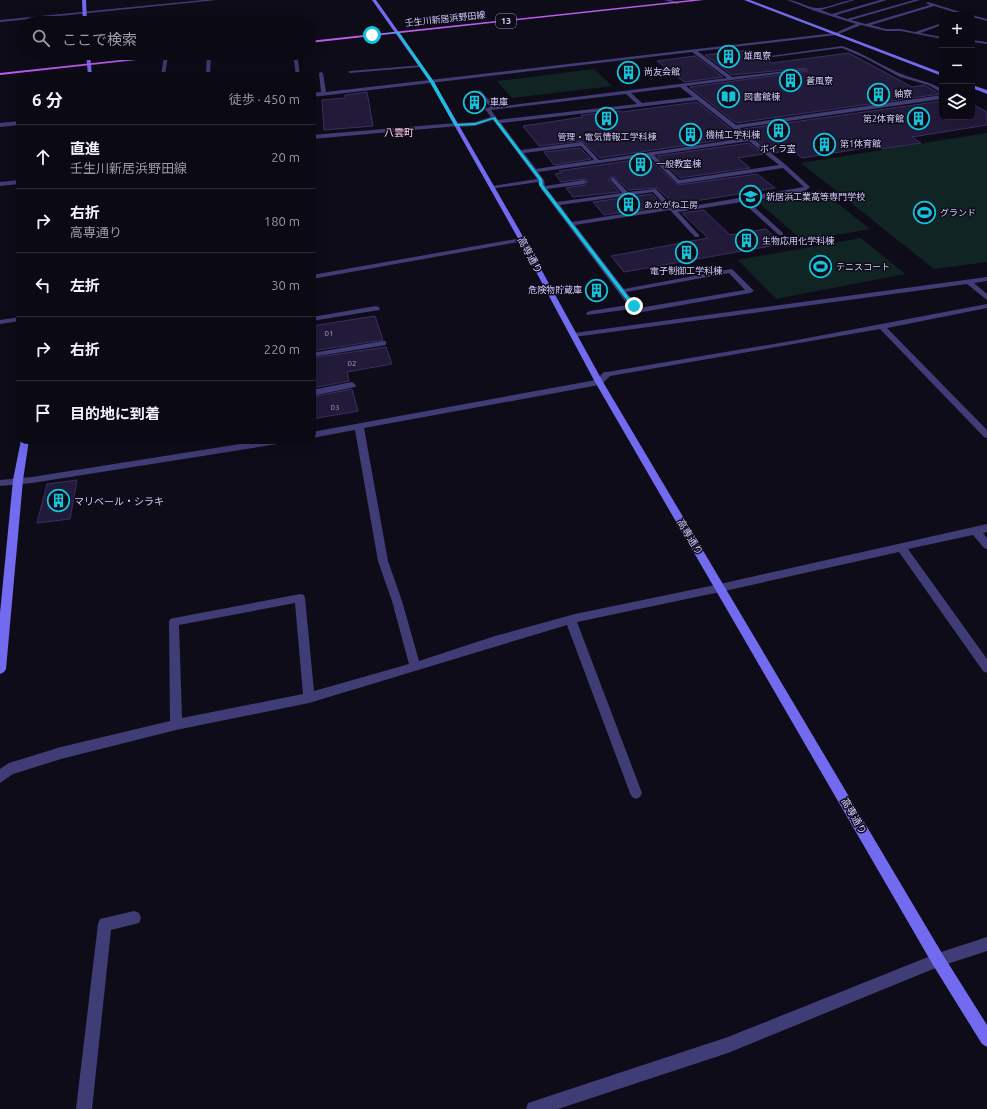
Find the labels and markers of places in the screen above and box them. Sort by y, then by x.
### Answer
building icon: 雄風寮 [716,43,742,69]
place label: 雄風寮 [743,51,771,61]
building icon: 尚友会館 [615,59,641,85]
place label: 尚友会館 [644,67,680,77]
building icon: 蒼風寮 [777,68,803,94]
place label: 蒼風寮 [806,76,833,86]
building icon: 紬寮 [866,81,892,107]
library icon: 図書館棟 [716,84,742,110]
building icon: 車庫 [462,89,488,115]
place label: 紬寮 [894,89,912,99]
place label: 図書館棟 [744,91,781,102]
place label: 車庫 [490,97,508,107]
building icon: 管理・電気情報工学科棟 [594,105,620,131]
building icon: 第2体育館 [906,106,932,132]
place label: 第2体育館 [863,114,904,124]
building icon: ボイラ室 [765,117,791,143]
building icon: 機械工学科棟 [677,122,703,148]
place label: 機械工学科棟 [706,129,761,140]
place label: 管理・電気情報工学科棟 [557,131,657,142]
building icon: 第1体育館 [812,131,838,157]
place label: 第1体育館 [840,139,881,149]
place label: ボイラ室 [760,144,796,154]
building icon: 一般教室棟 [627,151,653,177]
place label: 一般教室棟 [656,158,702,169]
school or university icon: 新居浜工業高等専門学校 [738,184,764,210]
building icon: あかがね工房 [616,192,642,218]
place label: 新居浜工業高等専門学校 [766,192,865,202]
place label: あかがね工房 [644,200,698,210]
sports icon: グランド [912,200,938,226]
place label: グランド [940,208,976,218]
building icon: 生物応用化学科棟 [734,228,760,254]
place label: 生物応用化学科棟 [762,235,835,246]
building icon: 電子制御工学科棟 [673,239,699,265]
sports icon: テニスコート [807,254,833,280]
place label: テニスコート [836,262,890,272]
place label: 電子制御工学科棟 [650,265,723,276]
building icon: 危険物貯蔵庫 [584,277,610,303]
place label: 危険物貯蔵庫 [528,285,582,295]
building icon: マリベール・シラキ [45,488,71,514]
place label: マリベール・シラキ [74,496,164,507]

